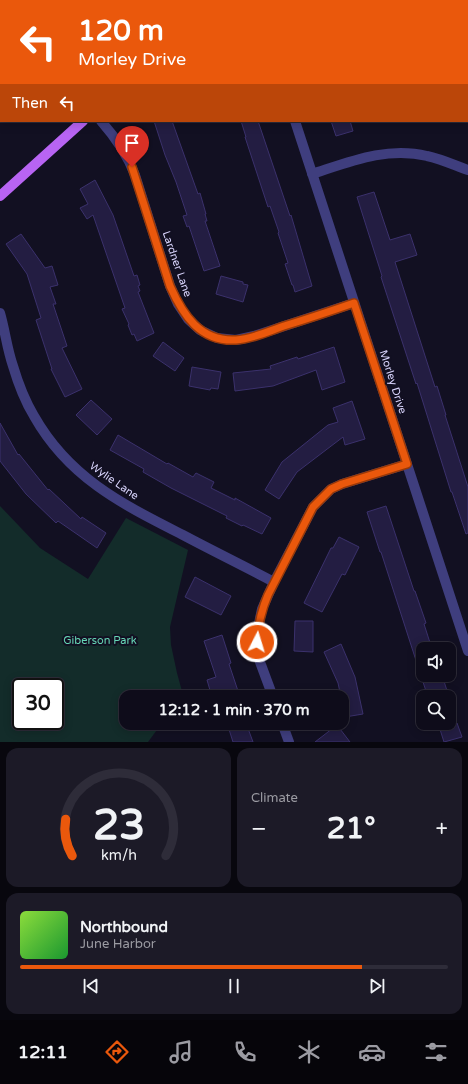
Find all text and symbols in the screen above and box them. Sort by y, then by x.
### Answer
text: 120 m [78,14,164,48]
icon: left [12,16,64,68]
text: Morley Drive [78,48,186,70]
icon: left [56,92,78,114]
text: Then [12,94,48,112]
pin [115,126,149,167]
icon: arrive [121,132,143,154]
street label: Lardner Lane [160,229,194,299]
street label: Morley Drive [377,349,409,415]
street label: Wylie Lane [87,459,141,503]
position arrow [236,621,278,663]
park label: Giberson Park [63,634,137,647]
map controls [416,642,456,730]
button: sound [416,642,456,682]
speed limit sign: 30 [12,678,64,730]
button: search [416,690,456,730]
text: 12:12 · 1 min · 370 m [159,701,309,719]
text: Climate [251,790,298,806]
text: 23 [92,800,145,850]
text: 21° [327,810,376,847]
text: − [251,816,267,842]
text: + [436,816,448,842]
text: km/h [101,846,136,863]
text: Northbound [80,918,168,936]
text: June Harbor [80,936,156,952]
icon: previous [80,975,102,997]
icon: pause [223,975,245,997]
icon: next [366,975,388,997]
icon: directions [103,1038,131,1066]
icon: music [167,1038,195,1066]
icon: phone [231,1038,259,1066]
icon: climate [295,1038,323,1066]
icon: car [358,1038,386,1066]
icon: filters [422,1038,450,1066]
text: 12:11 [18,1041,68,1063]

